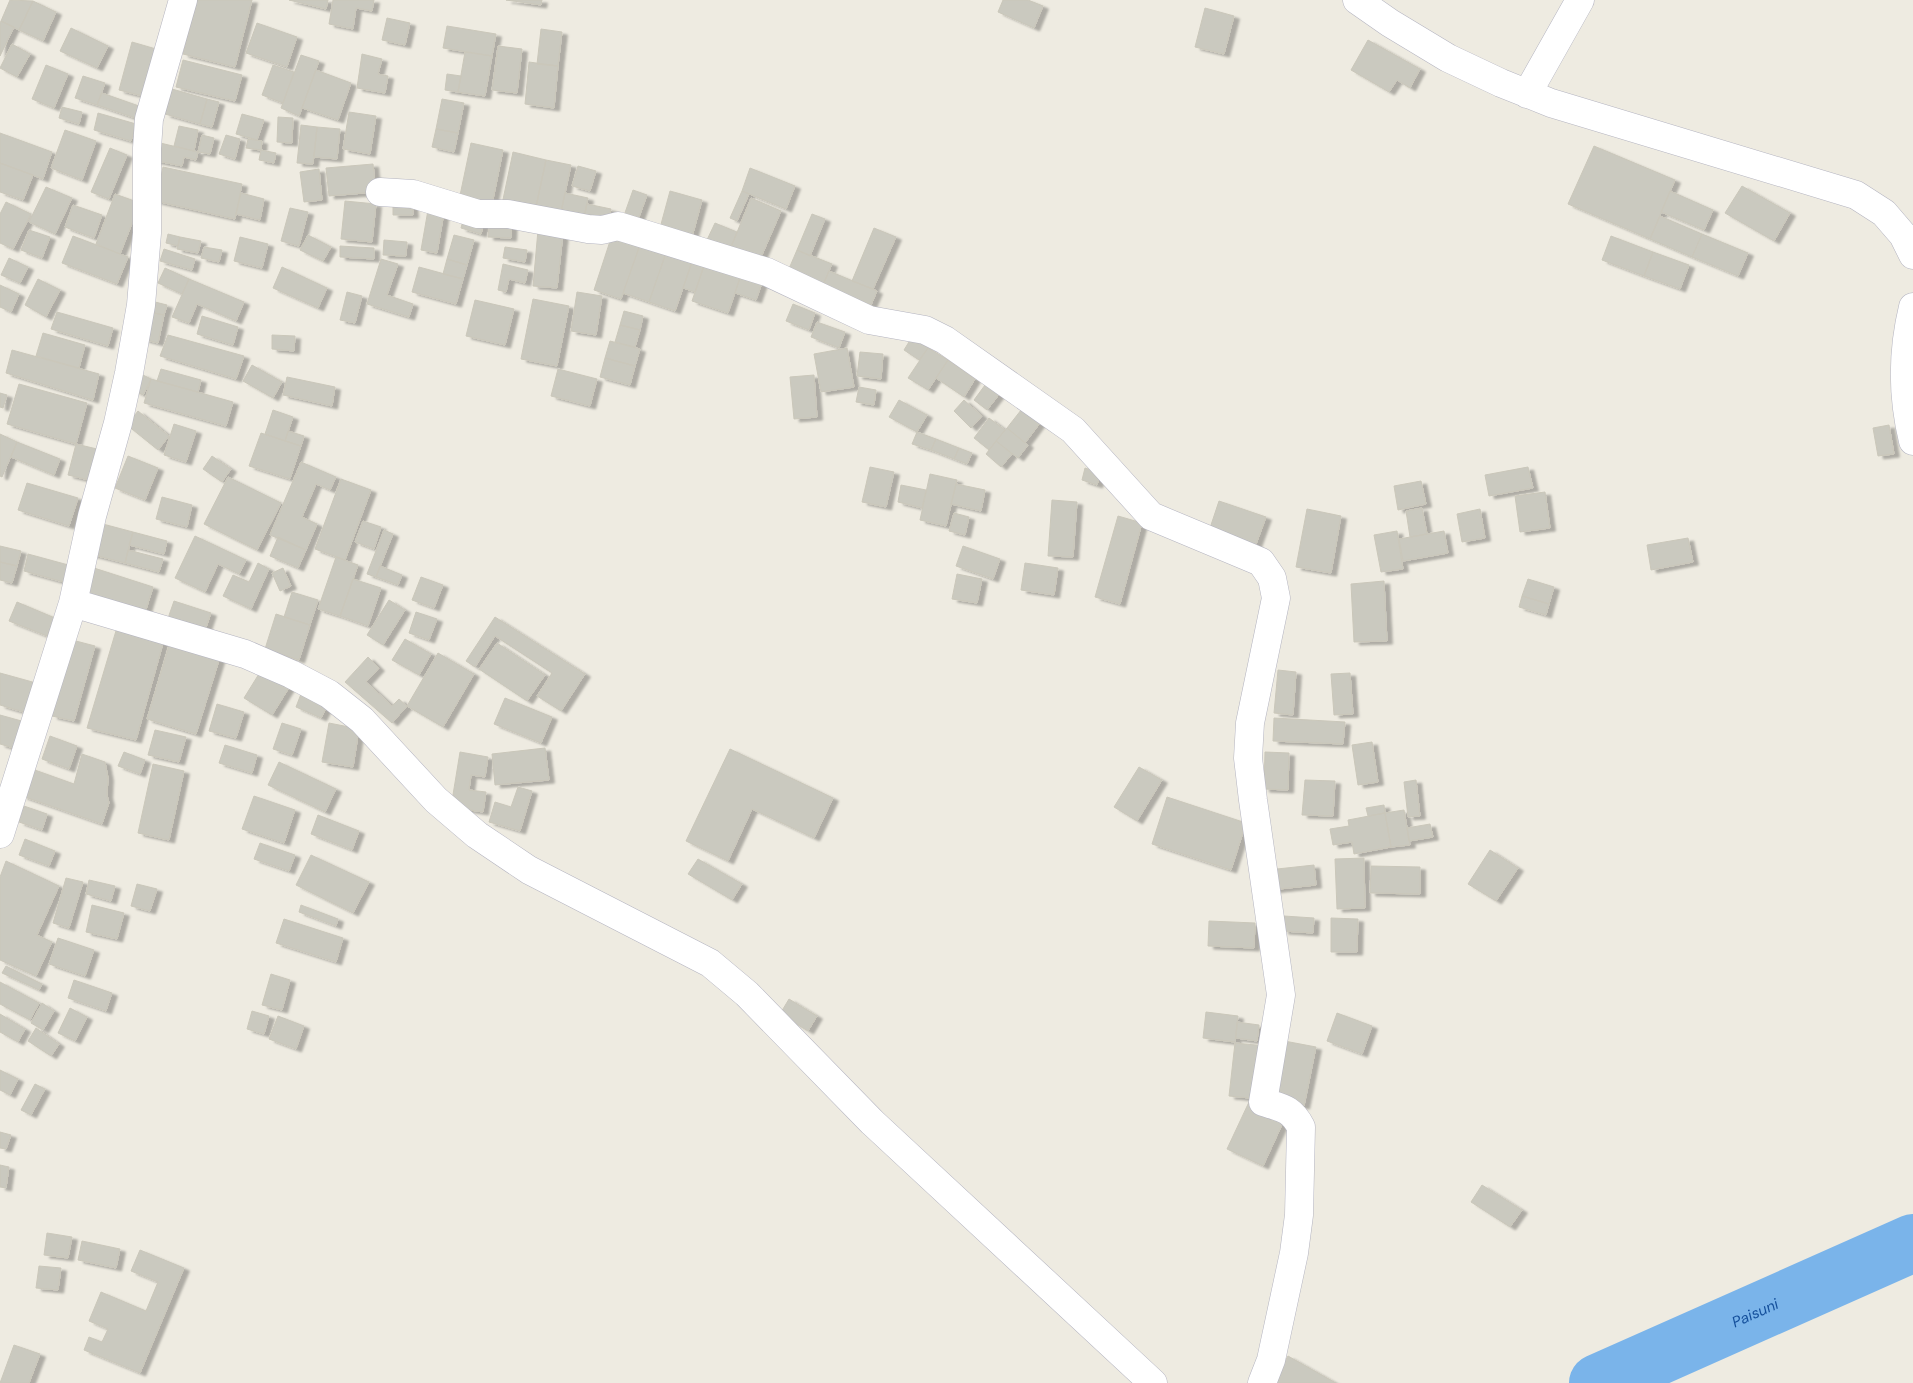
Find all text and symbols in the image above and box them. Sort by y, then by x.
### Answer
water label: Paisuni [1729,1294,1782,1332]

